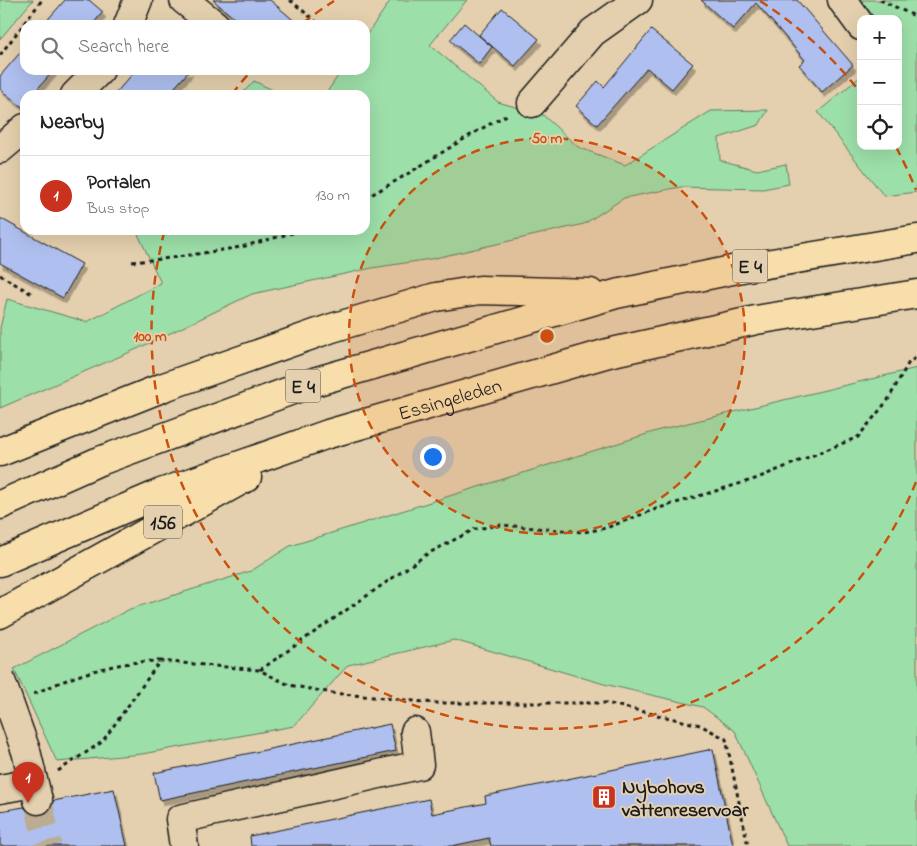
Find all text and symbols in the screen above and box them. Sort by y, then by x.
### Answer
map controls [857,15,902,150]
button: + [857,15,902,60]
search box [20,20,370,75]
icon: search [38,34,66,62]
text: Search here [78,34,169,61]
button: − [857,60,902,105]
button: locate [857,105,902,150]
text: Nearby [40,108,104,138]
text: 50 m [532,128,563,150]
text: Portalen [87,170,150,197]
text: 1 [53,184,59,208]
text: 130 m [315,184,350,208]
text: Bus stop [87,197,150,221]
road number: E 4 [732,250,768,282]
text: 100 m [133,326,167,348]
centre of rings [538,327,556,345]
road number: E 4 [286,370,320,402]
street label: Essingeleden [395,372,506,430]
your location [420,444,446,470]
road number: 156 [144,506,182,538]
pin: 1 [12,762,44,803]
place label: Nybohovs vattenreservoar [621,774,749,826]
building icon: Nybohovs vattenreservoar [591,784,617,810]

